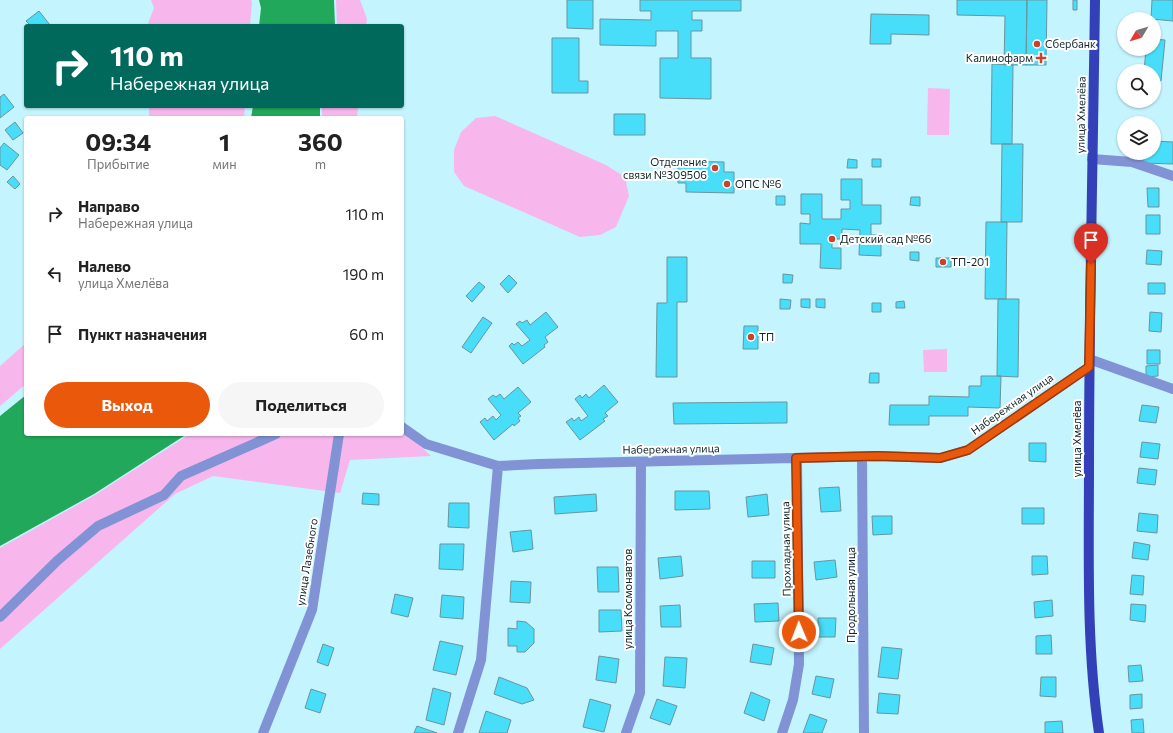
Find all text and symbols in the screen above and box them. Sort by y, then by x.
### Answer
north arrow [1117,12,1161,56]
map controls [1117,12,1161,160]
place label: Сбербанк [1045,37,1096,50]
text: 110 m [110,38,184,72]
marker: Сбербанк [1032,39,1042,49]
icon: right [44,40,96,92]
place label: Калинофарм [966,51,1033,64]
marker: Калинофарм [1036,53,1046,63]
button: search [1117,64,1161,108]
text: Набережная улица [110,72,269,94]
street label: улица Хмелёва [1073,76,1088,154]
button: layers [1117,116,1161,160]
text: 09:34 [85,127,151,156]
text: 1 [219,127,230,156]
text: 360 [298,127,343,156]
place label: Отделение связи №309506 [623,155,707,181]
text: Прибытие [87,156,149,172]
text: мин [212,156,237,172]
text: m [315,156,326,172]
marker: Отделение связи №309506 [710,163,720,173]
place label: ОПС №6 [735,177,782,190]
marker: ОПС №6 [722,179,732,189]
text: Направо [78,197,140,215]
icon: right [44,203,66,225]
text: 110 m [345,205,384,223]
text: Набережная улица [78,215,193,231]
pin [1074,223,1108,264]
icon: arrive [1080,229,1102,251]
place label: Детский сад №66 [840,232,932,245]
marker: Детский сад №66 [827,234,837,244]
place label: ТП-201 [951,255,989,268]
text: Налево [78,257,131,275]
marker: ТП-201 [938,257,948,267]
icon: left [44,263,66,285]
text: 190 m [343,265,384,283]
text: улица Хмелёва [78,275,169,291]
icon: arrive [44,323,66,345]
text: Пункт назначения [78,325,207,343]
text: 60 m [349,325,384,343]
place label: ТП [759,330,774,343]
marker: ТП [746,332,756,342]
street label: Набережная улица [968,370,1055,437]
button: Выход [44,382,210,428]
button: Поделиться [218,382,384,428]
street label: улица Хмелёва [1070,401,1083,477]
street label: Набережная улица [622,441,720,456]
street label: Прохладная улица [778,501,793,597]
street label: улица Лазебного [293,517,320,606]
street label: Продольная улица [844,547,857,643]
street label: улица Космонавтов [621,548,634,649]
position arrow [778,611,820,653]

